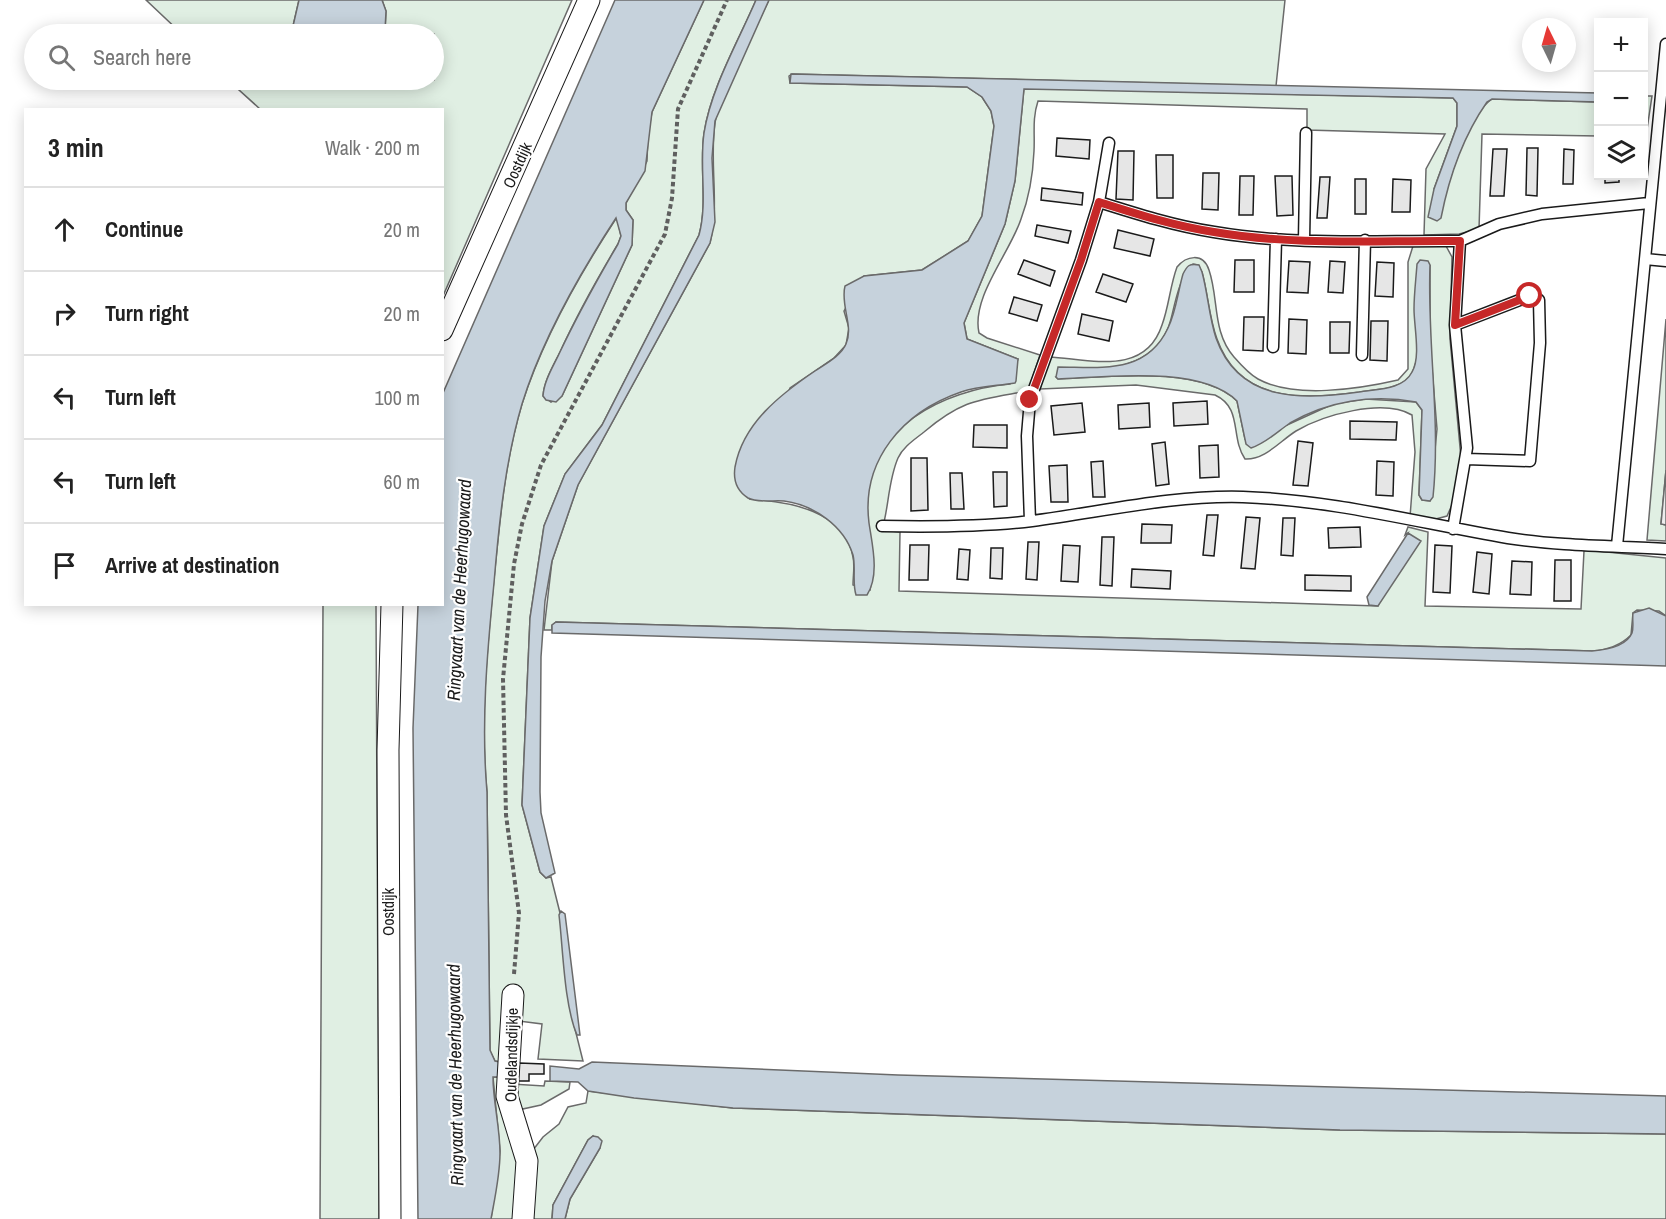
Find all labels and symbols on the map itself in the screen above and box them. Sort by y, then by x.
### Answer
north arrow [1522,18,1576,72]
street label: Oostdijk [497,138,537,191]
route start [1516,282,1542,308]
route end [1016,386,1042,412]
water label: Ringvaart van de Heerhugowaard [441,478,477,701]
street label: Oostdijk [377,888,399,936]
water label: Ringvaart van de Heerhugowaard [441,963,469,1186]
street label: Oudelandsdijkje [499,1008,523,1102]

